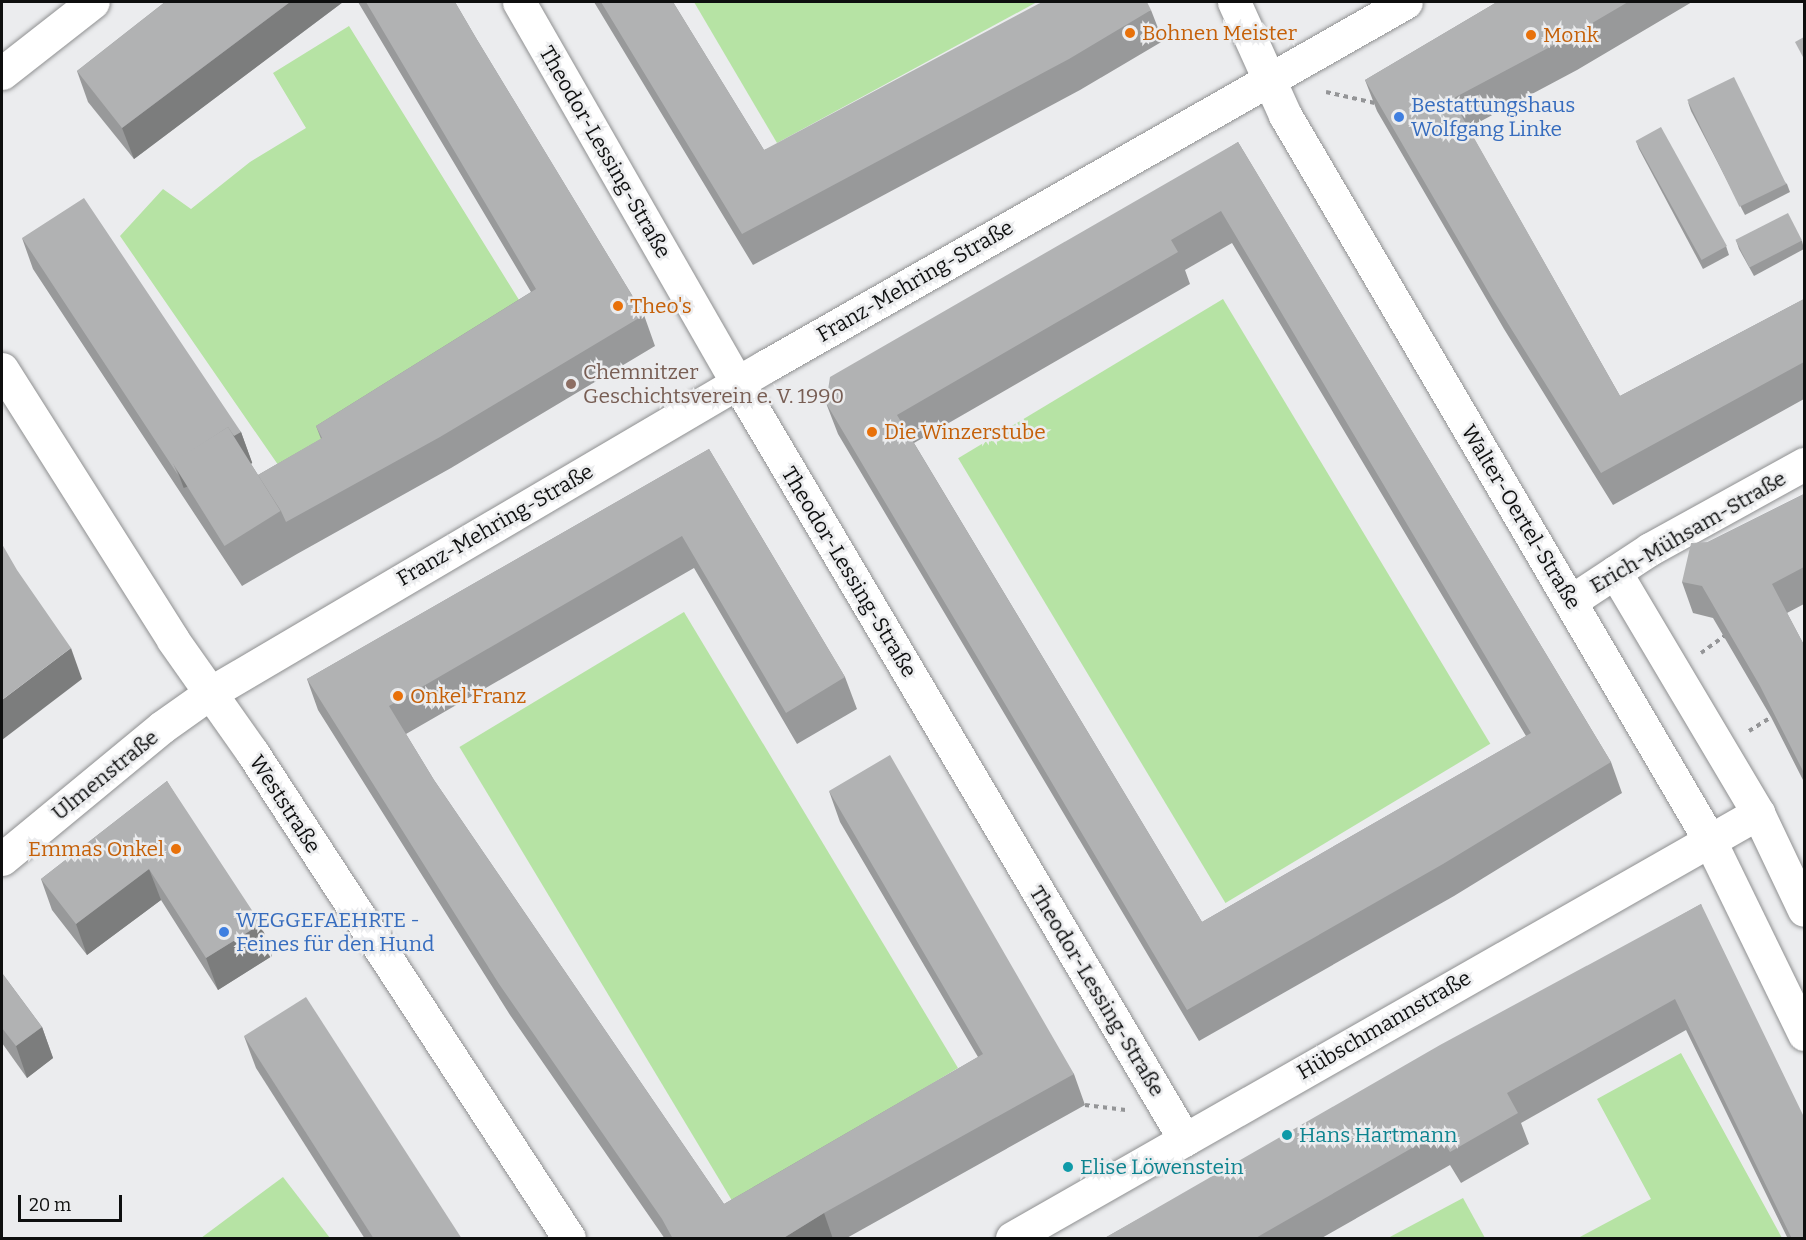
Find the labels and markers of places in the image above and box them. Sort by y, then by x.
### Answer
place label: Bohnen Meister [1142,20,1297,46]
place label: Monk [1543,22,1599,48]
marker: Bohnen Meister [1123,26,1137,40]
marker: Monk [1524,28,1538,42]
place label: Bestattungshaus Wolfgang Linke [1411,92,1575,142]
marker: Bestattungshaus Wolfgang Linke [1392,110,1406,124]
place label: Theo's [630,293,692,319]
marker: Theo's [611,299,625,313]
place label: Chemnitzer Geschichtsverein e. V. 1990 [583,359,844,409]
marker: Chemnitzer Geschichtsverein e. V. 1990 [564,377,578,391]
place label: Die Winzerstube [884,419,1046,445]
marker: Die Winzerstube [865,425,879,439]
place label: Onkel Franz [410,683,526,709]
marker: Onkel Franz [391,689,405,703]
place label: Emmas Onkel [28,836,164,862]
marker: Emmas Onkel [169,842,183,856]
place label: WEGGEFAEHRTE - Feines für den Hund [236,907,434,957]
marker: WEGGEFAEHRTE - Feines für den Hund [217,925,231,939]
place label: Hans Hartmann [1299,1122,1457,1148]
marker: Hans Hartmann [1280,1128,1294,1142]
place label: Elise Löwenstein [1080,1154,1244,1180]
marker: Elise Löwenstein [1061,1160,1075,1174]

